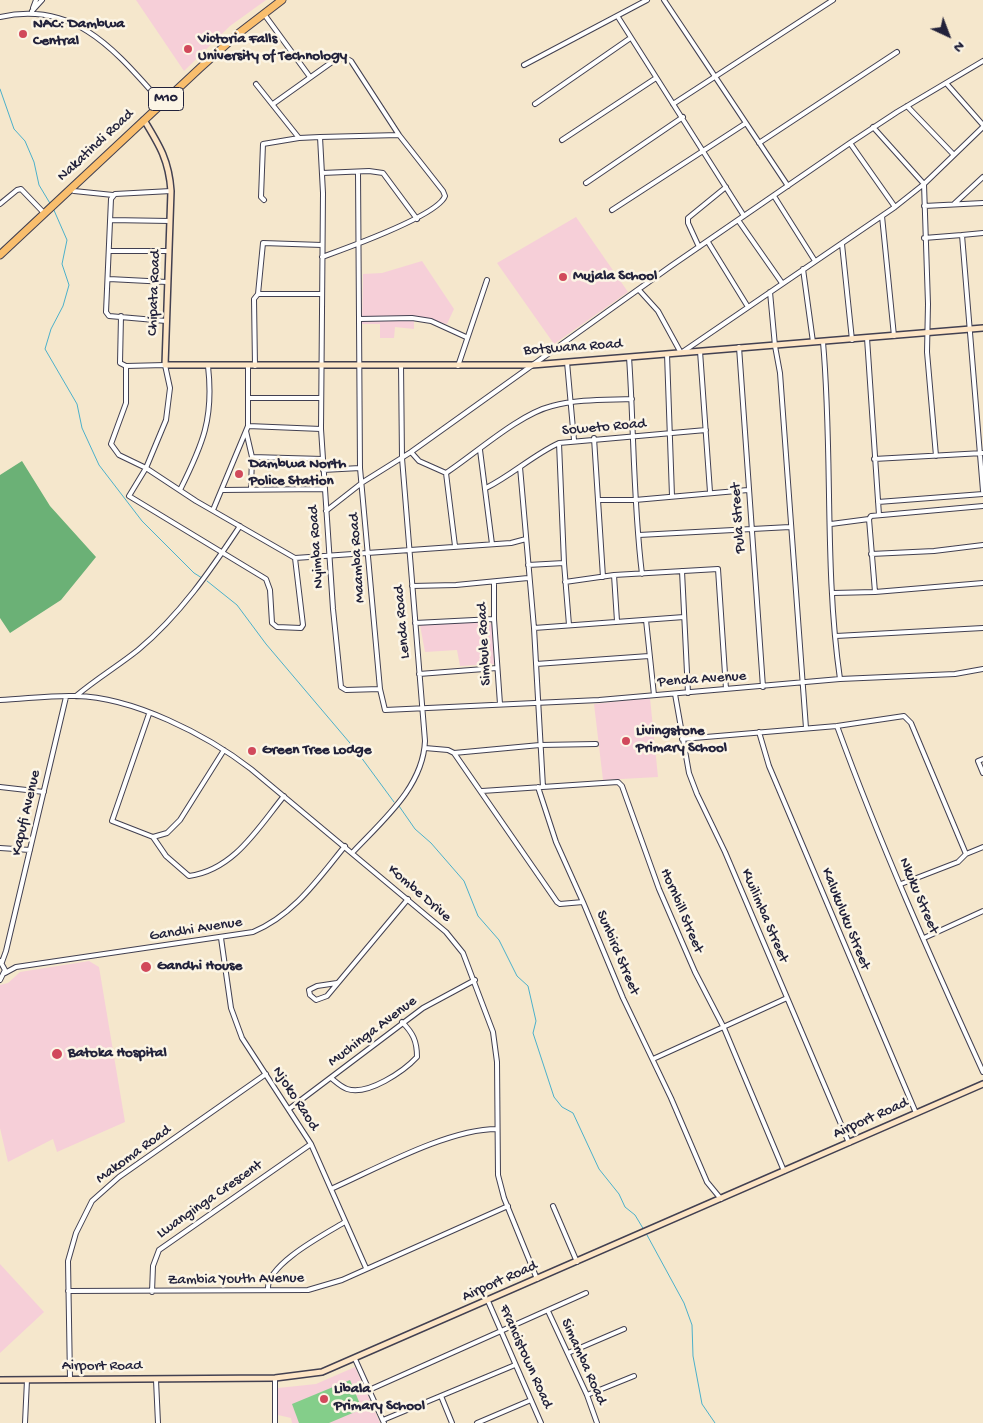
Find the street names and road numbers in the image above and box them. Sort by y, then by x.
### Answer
road number: M10 [148,88,184,110]
street label: Nakatindi Road [54,106,138,186]
street label: Chipata Road [145,250,165,336]
street label: Botswana Road [523,336,623,360]
street label: Soweto Road [561,415,647,441]
street label: Pula Street [728,482,750,554]
street label: Nyimba Road [305,505,329,589]
street label: Maamba Road [346,512,370,604]
street label: Lenda Road [391,584,415,660]
street label: Simbule Road [474,602,496,686]
street label: Penda Avenue [657,668,747,692]
street label: Kapufi Avenue [8,768,46,858]
street label: Nkuku Street [894,855,942,937]
street label: Kombe Drive [383,861,455,927]
street label: Kalukuluku Street [816,865,874,973]
street label: Hornbill Street [655,866,707,956]
street label: Kwilimba Street [736,866,792,966]
street label: Sunbird Street [591,908,643,998]
street label: Gandhi Avenue [148,914,244,946]
street label: Muchinga Avenue [325,993,421,1071]
street label: Njoko Raod [268,1064,322,1134]
street label: Airport Road [831,1094,911,1144]
street label: Makoma Road [93,1122,175,1188]
street label: Lwanginga Crescent [154,1157,266,1243]
street label: Airport Road [460,1257,540,1307]
street label: Zambia Youth Avenue [168,1270,304,1290]
street label: Francistown Road [494,1303,556,1411]
street label: Simamba Road [556,1316,610,1408]
street label: Airport Road [62,1358,142,1376]

